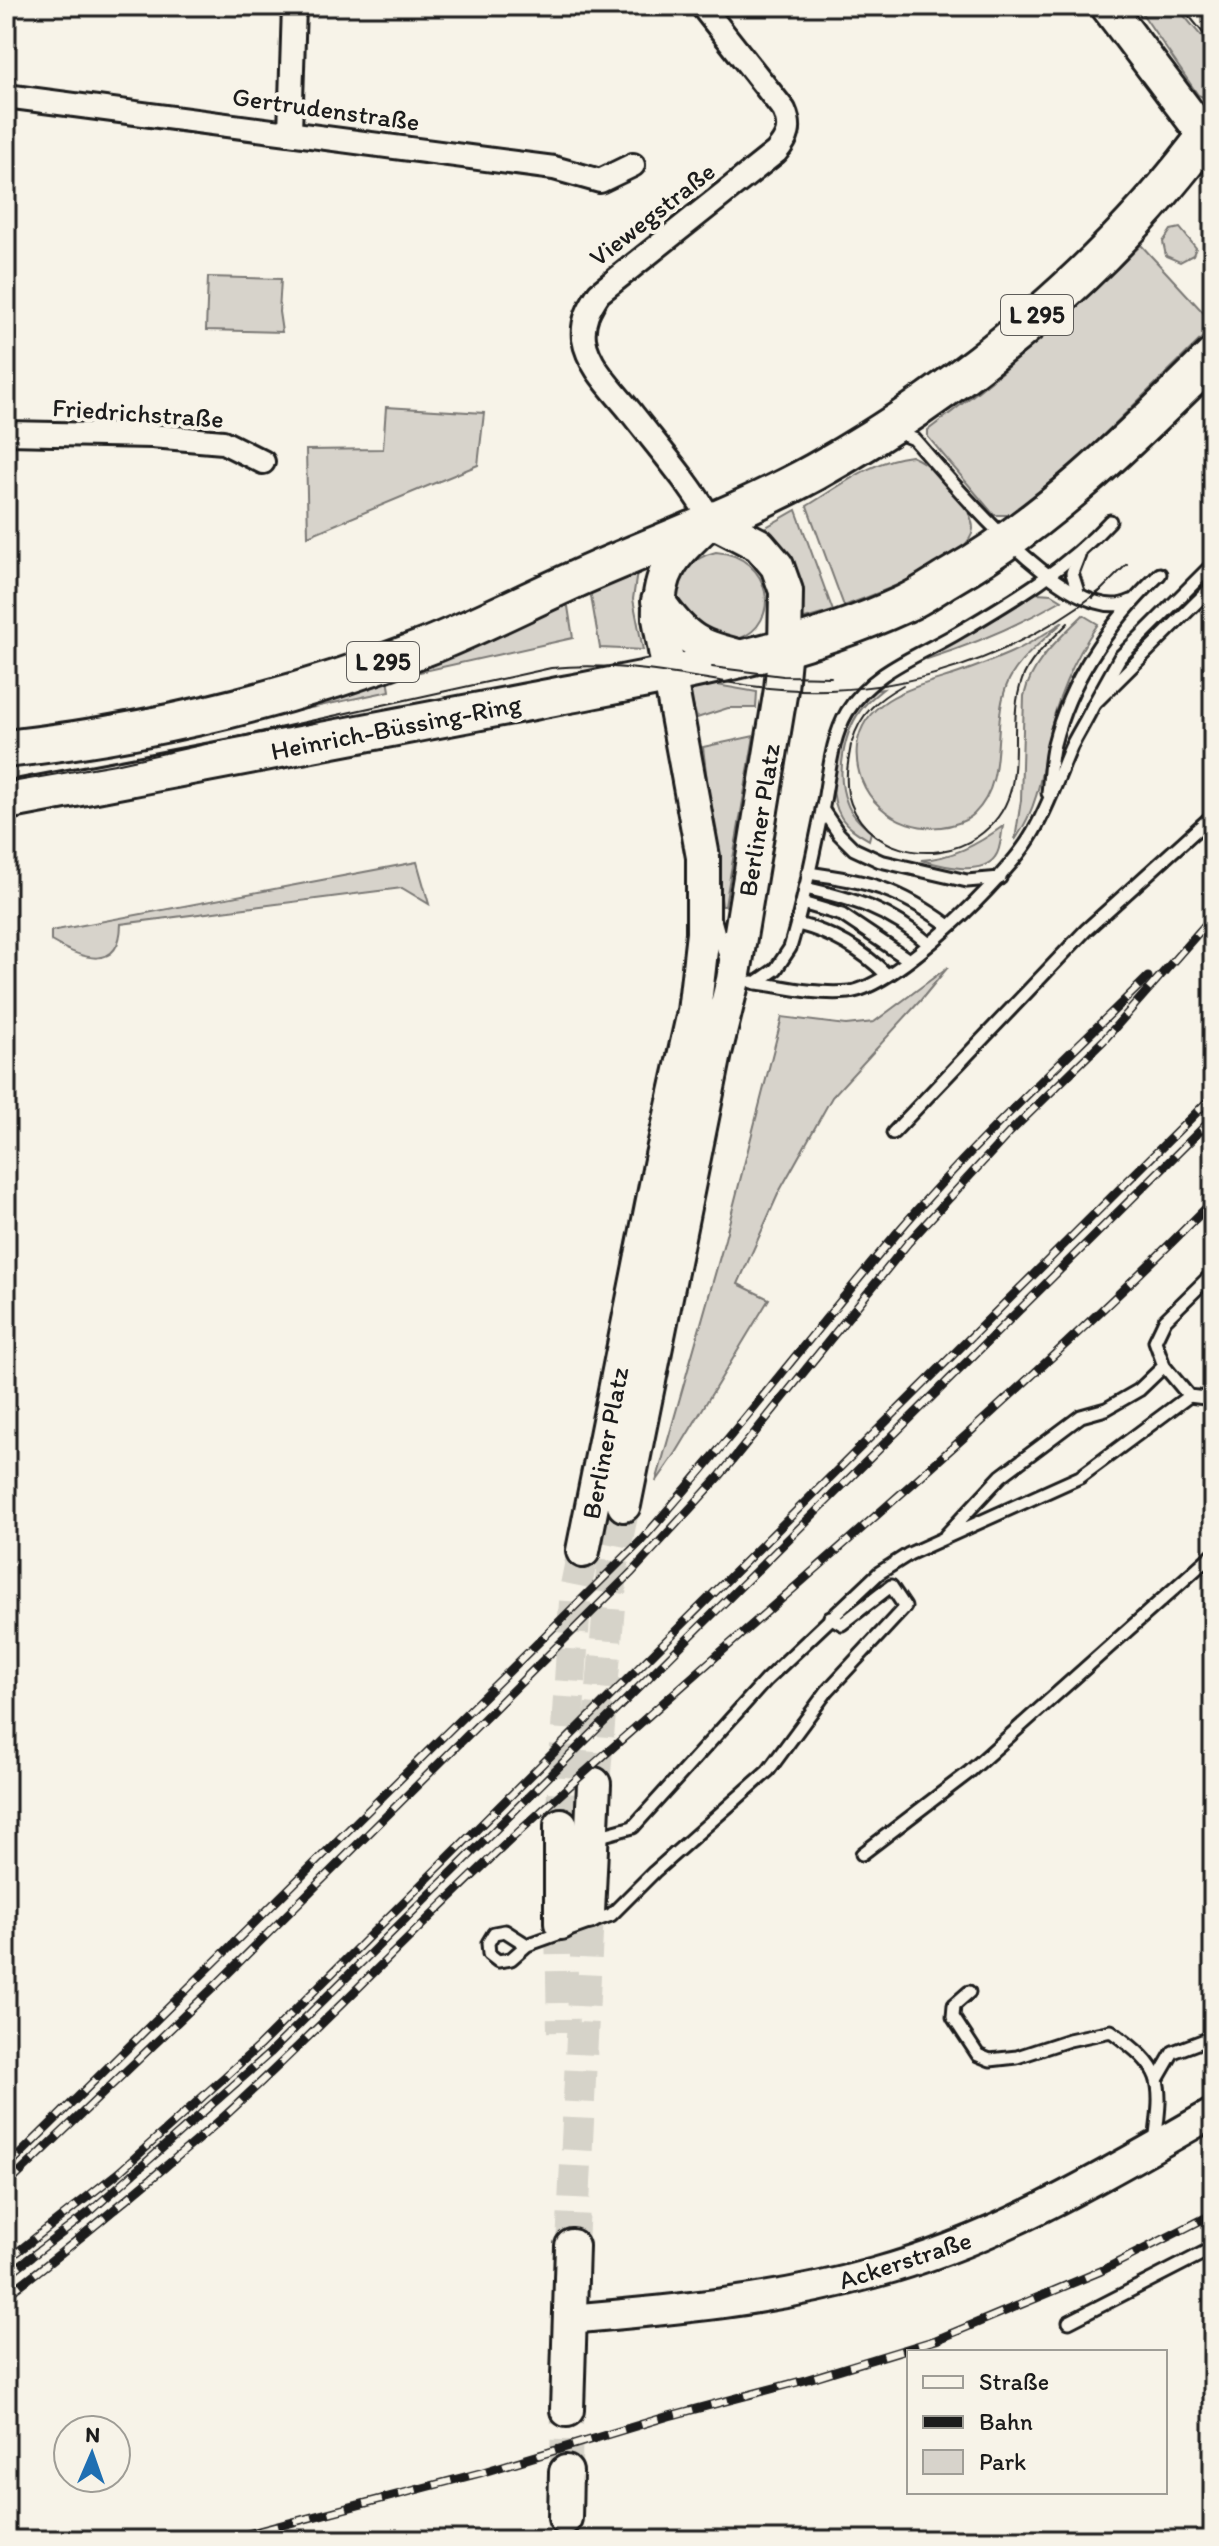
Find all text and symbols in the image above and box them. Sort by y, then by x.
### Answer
street label: Gertrudenstraße [230,80,422,138]
street label: Viewegstraße [583,155,721,273]
road number: L 295 [1001,295,1073,335]
street label: Friedrichstraße [51,391,225,435]
road number: L 295 [347,642,419,682]
street label: Heinrich-Büssing-Ring [268,687,525,767]
street label: Berliner Platz [731,741,787,899]
street label: Berliner Platz [575,1364,635,1522]
street label: Ackerstraße [835,2224,975,2296]
legend [907,2350,1167,2494]
text: Straße [979,2367,1049,2396]
text: Bahn [979,2407,1033,2436]
north arrow [52,2414,132,2494]
text: N [85,2421,101,2448]
text: Park [979,2447,1026,2476]

